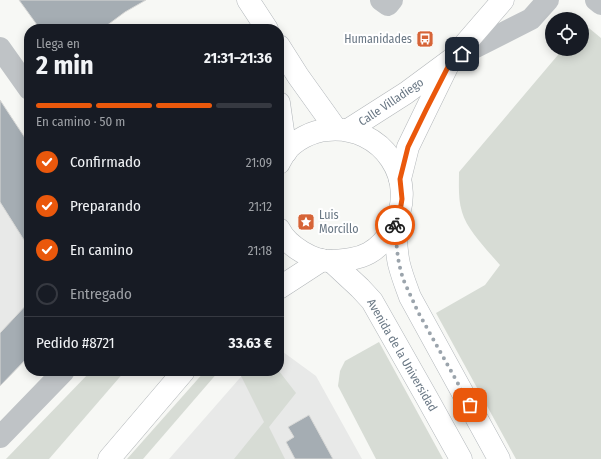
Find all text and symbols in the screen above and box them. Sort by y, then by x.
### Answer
map controls [545,12,589,56]
button: locate [545,12,589,56]
bus stop icon: Humanidades [415,29,435,49]
place label: Humanidades [344,32,412,46]
text: Llega en [36,36,80,51]
pin [445,37,479,71]
icon: home [451,43,473,65]
text: 21:31–21:36 [204,49,272,67]
text: 2 min [36,50,94,81]
street label: Calle Villadiego [356,75,426,129]
text: En camino · 50 m [36,114,125,129]
icon: check [36,151,58,173]
text: Confirmado [70,153,141,171]
text: 21:09 [246,155,272,170]
icon: check [36,195,58,217]
text: Preparando [70,197,141,215]
text: 21:12 [248,199,272,214]
courier [375,205,415,245]
place label: Luis Morcillo [319,208,358,236]
place icon: Luis Morcillo [296,212,316,232]
icon: bike [384,214,406,236]
icon: check [36,239,58,261]
text: En camino [70,241,133,259]
text: 21:18 [248,243,272,258]
text: Entregado [70,285,132,303]
street label: Avenida de la Universidad [364,296,440,414]
text: Pedido #8721 [36,334,115,352]
text: 33.63 € [229,334,272,352]
pin [453,388,487,422]
icon: bag [459,394,481,416]

